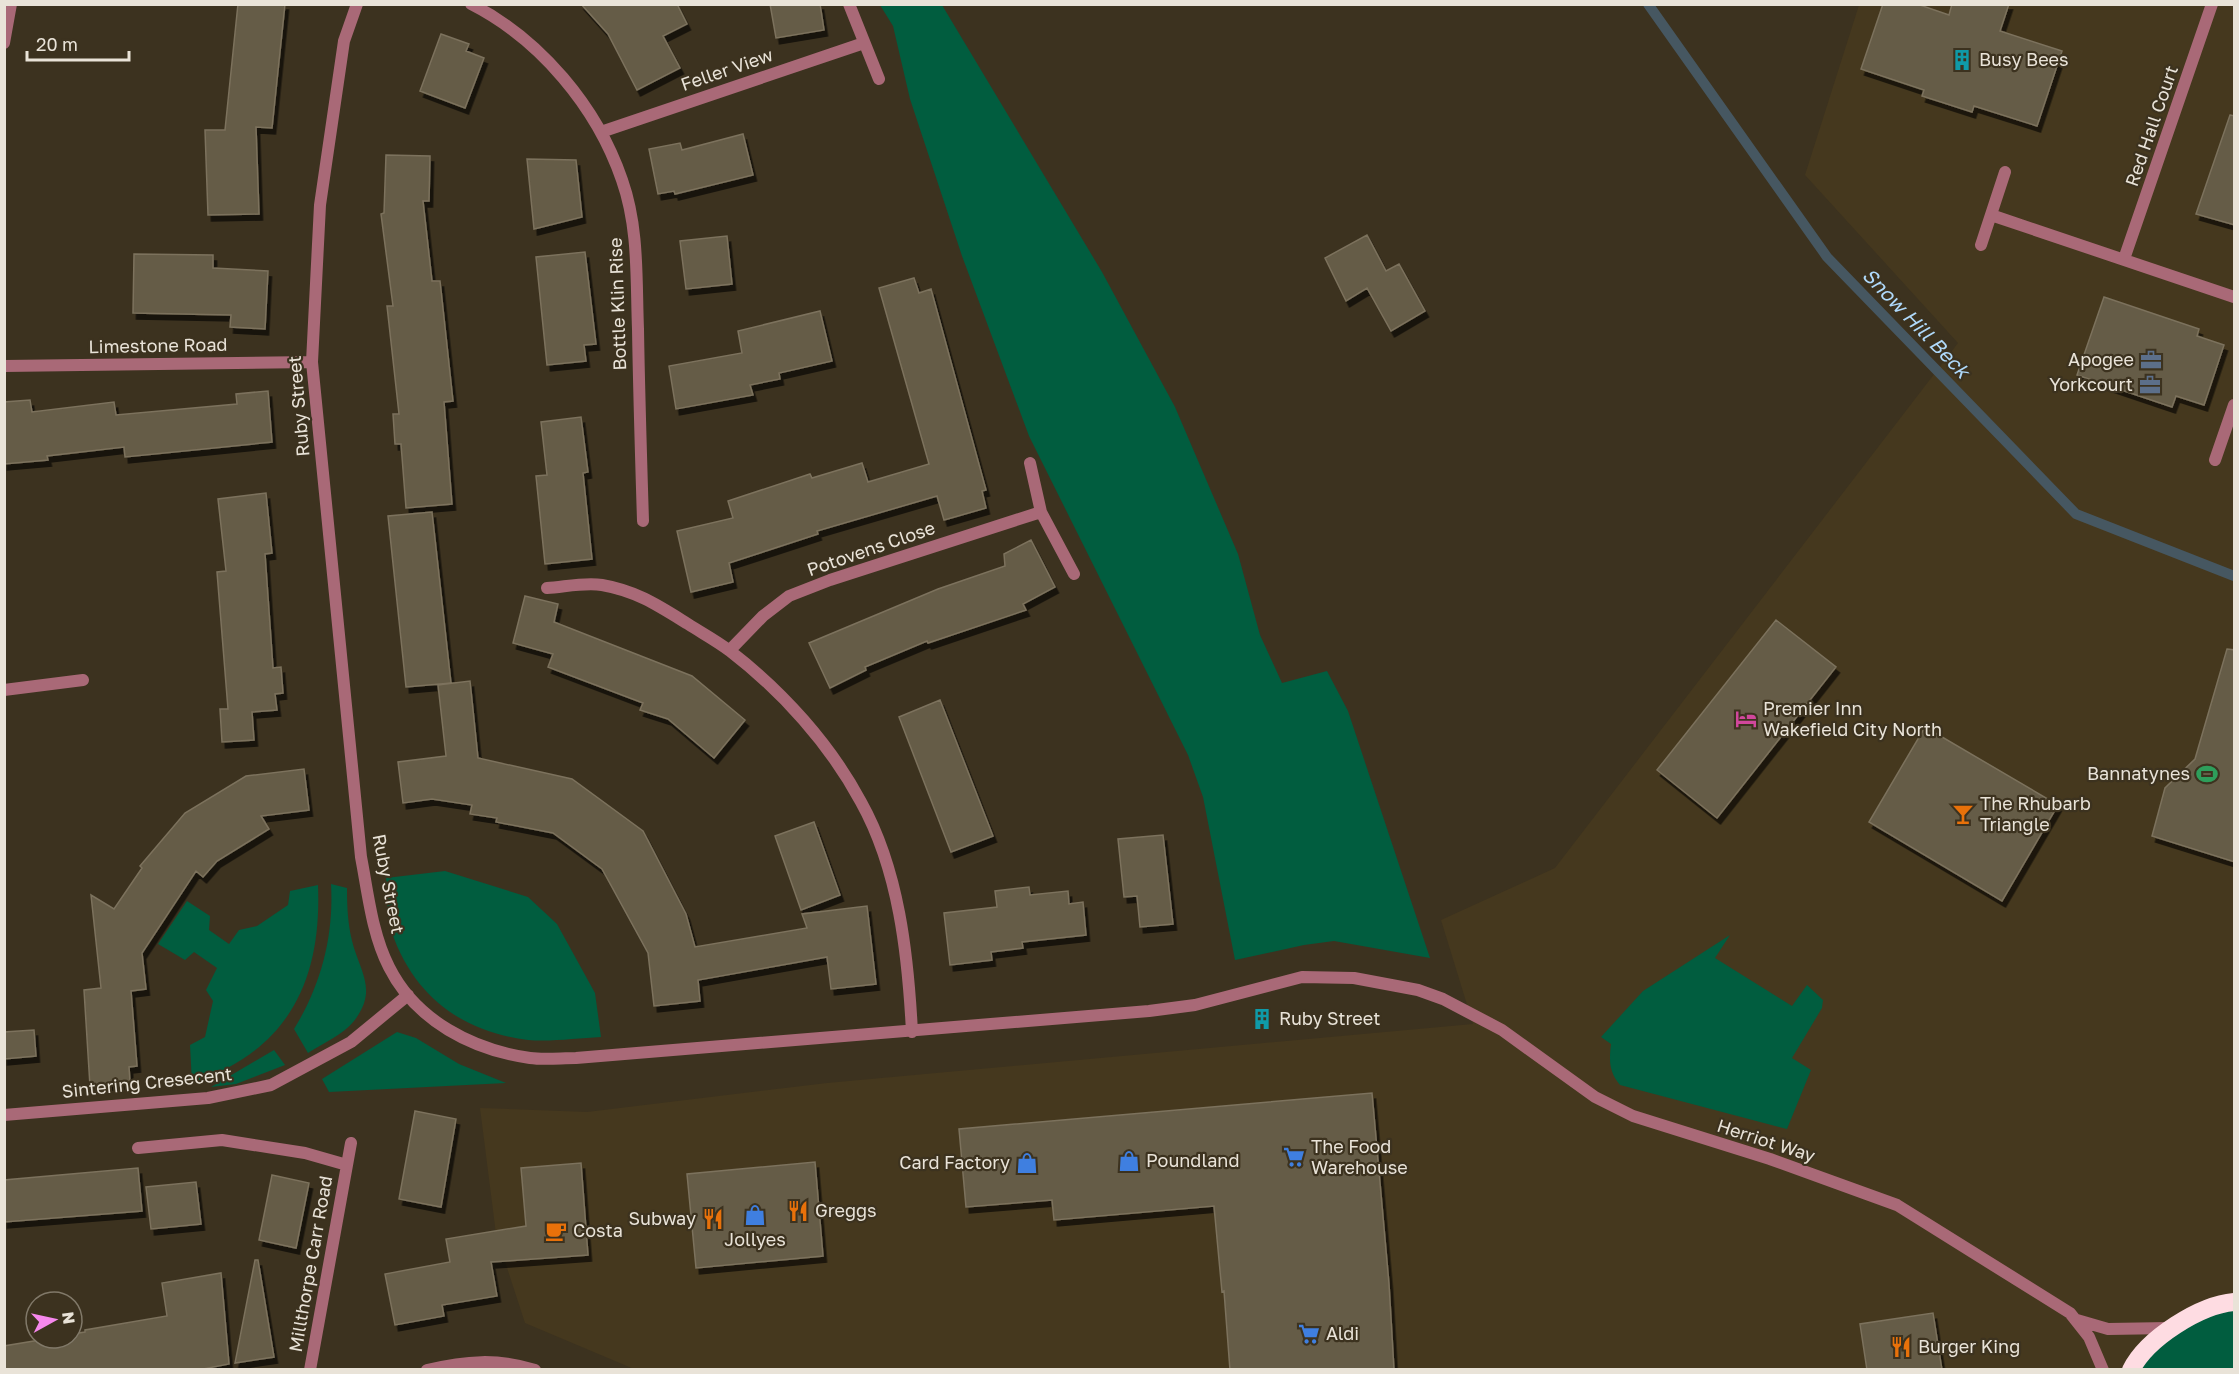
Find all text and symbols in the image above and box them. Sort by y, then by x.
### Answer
scale bar [27,24,129,62]
text: 20 m [36,33,78,55]
street label: Feller View [678,43,776,95]
building icon: Busy Bees [1950,48,1974,72]
place label: Busy Bees [1979,48,2069,70]
street label: Red Hall Court [2120,62,2182,189]
street label: Bottle Klin Rise [604,237,630,371]
water label: Snow Hill Beck [1858,262,1977,384]
street label: Limestone Road [88,333,228,357]
place label: Apogee [2068,348,2134,370]
office icon: Apogee [2139,348,2163,372]
street label: Ruby Street [283,355,313,458]
place label: Yorkcourt [2049,373,2133,395]
office icon: Yorkcourt [2138,373,2162,397]
street label: Potovens Close [804,516,938,580]
place label: Premier Inn Wakefield City North [1763,697,1942,740]
hotel icon: Premier Inn Wakefield City North [1734,707,1758,731]
place label: Bannatynes [2087,762,2190,784]
sports icon: Bannatynes [2195,762,2219,786]
place label: The Rhubarb Triangle [1980,792,2091,835]
bar icon: The Rhubarb Triangle [1951,802,1975,826]
street label: Ruby Street [369,832,409,936]
building icon: Ruby Street [1250,1007,1274,1031]
place label: Ruby Street [1279,1007,1380,1029]
street label: Sintering Cresecent [61,1062,233,1102]
street label: Herriot Way [1714,1114,1818,1166]
place label: The Food Warehouse [1311,1135,1408,1178]
supermarket icon: The Food Warehouse [1282,1145,1306,1169]
shop icon: Poundland [1117,1149,1141,1173]
place label: Poundland [1146,1149,1240,1171]
place label: Card Factory [899,1151,1010,1173]
shop icon: Card Factory [1015,1151,1039,1175]
street label: Millthorpe Carr Road [284,1174,336,1354]
restaurant icon: Greggs [786,1199,810,1223]
place label: Greggs [815,1199,877,1221]
shop icon: Jollyes [743,1203,767,1227]
place label: Subway [629,1207,696,1229]
restaurant icon: Subway [701,1207,725,1231]
cafe icon: Costa [544,1219,568,1243]
place label: Costa [573,1219,623,1241]
place label: Jollyes [724,1228,786,1250]
north arrow [24,1290,84,1350]
text: N [58,1310,80,1325]
supermarket icon: Aldi [1297,1322,1321,1346]
place label: Aldi [1326,1322,1359,1344]
restaurant icon: Burger King [1889,1335,1913,1359]
place label: Burger King [1918,1335,2020,1357]

